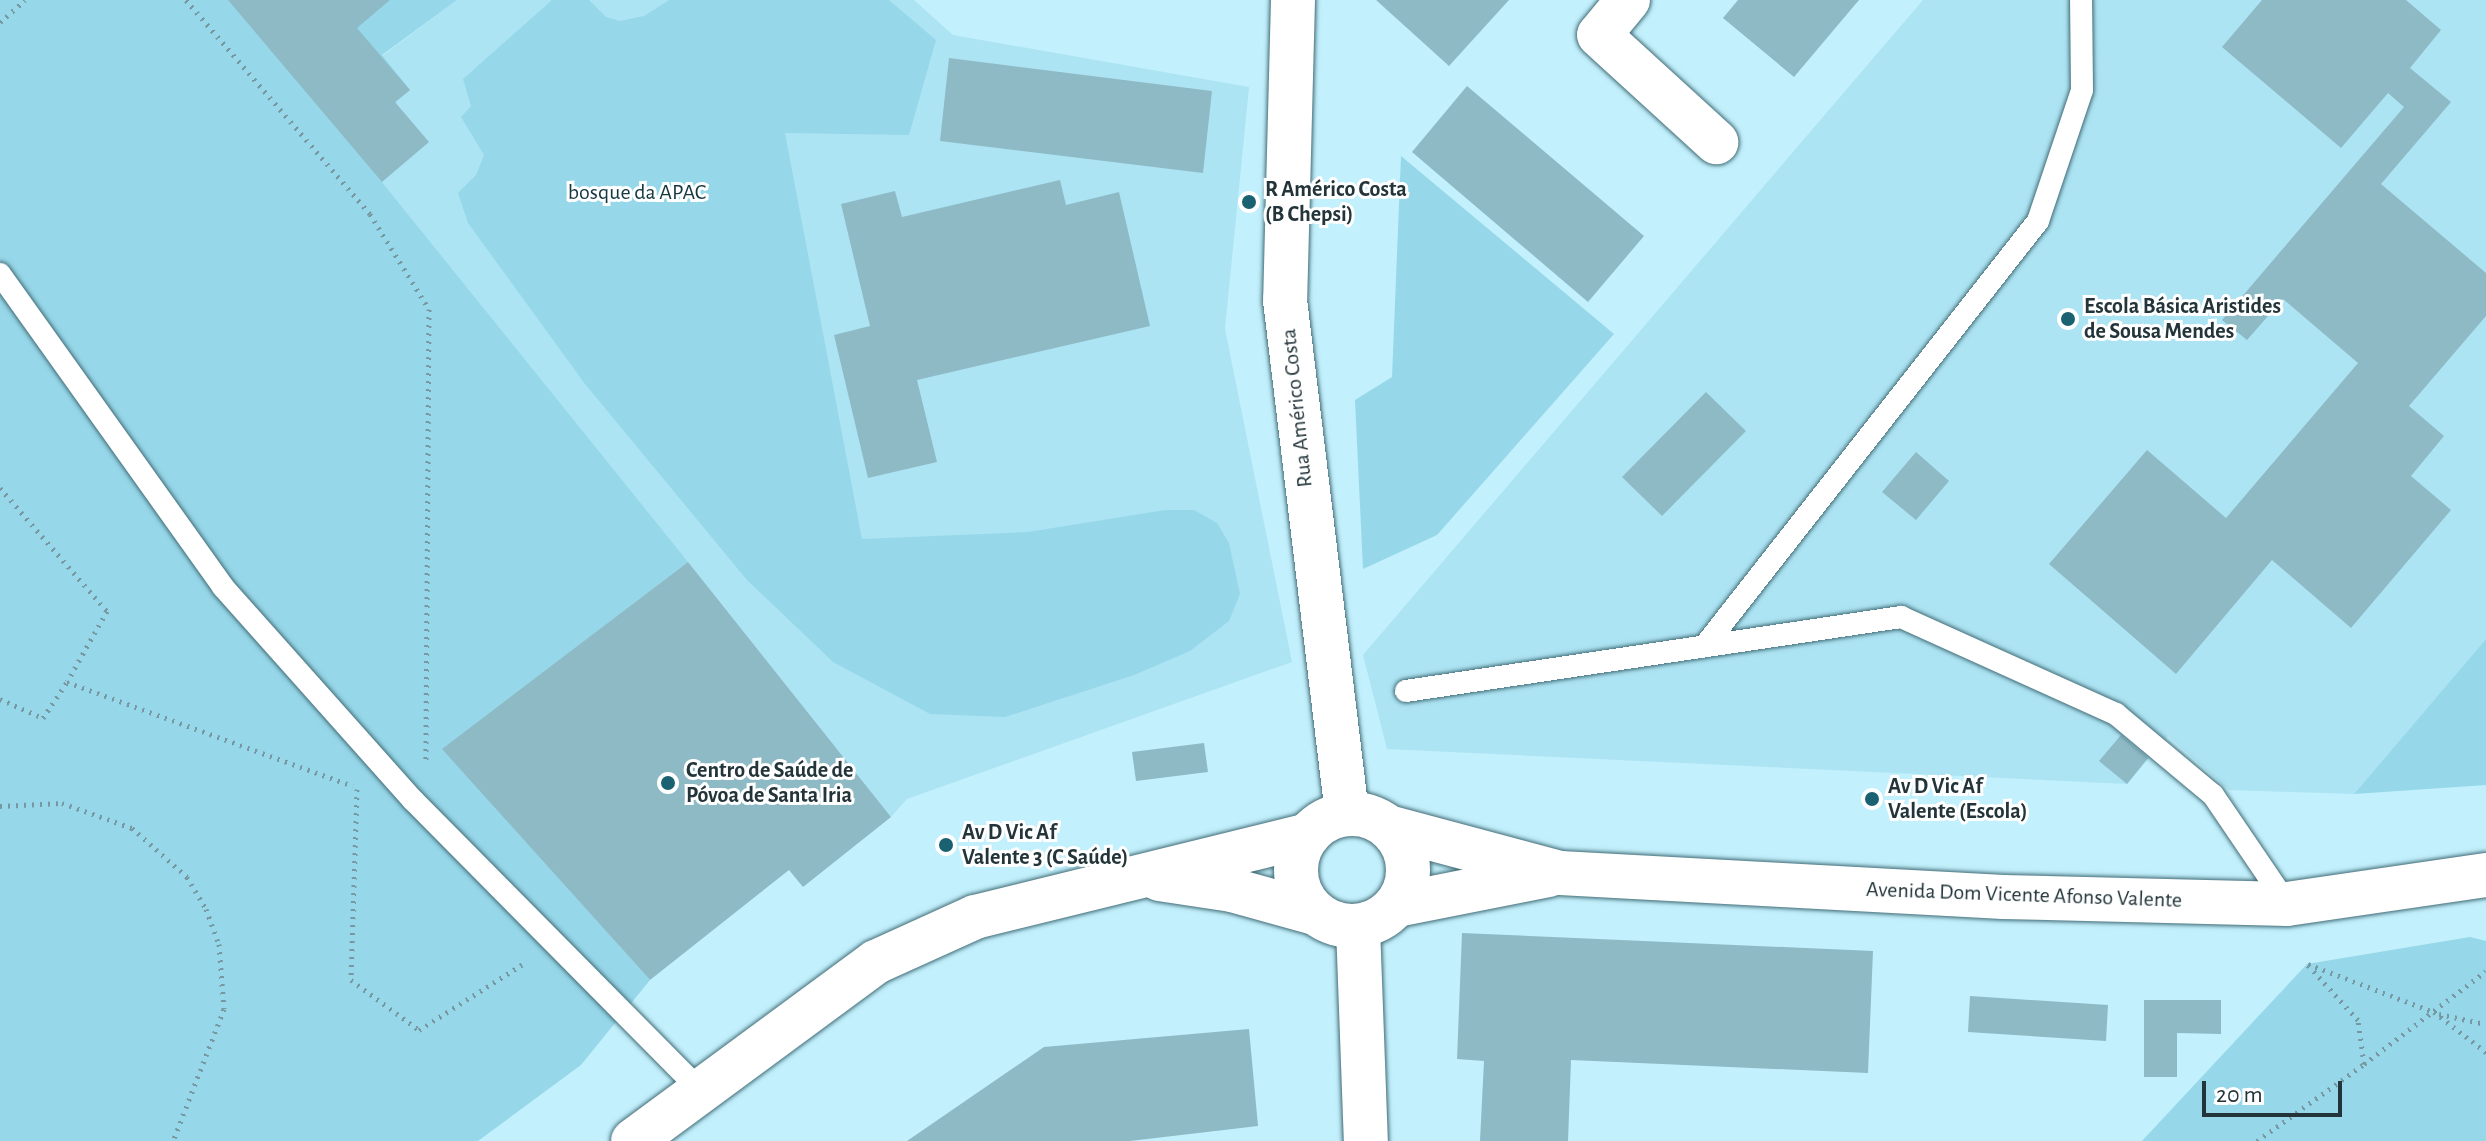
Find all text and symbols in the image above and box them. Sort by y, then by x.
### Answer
place label: R Américo Costa (B Chepsi) [1265,176,1407,228]
park label: bosque da APAC [568,180,706,206]
marker: R Américo Costa (B Chepsi) [1240,193,1258,211]
place label: Escola Básica Aristides de Sousa Mendes [2084,293,2281,344]
marker: Escola Básica Aristides de Sousa Mendes [2059,310,2077,328]
street label: Rua Américo Costa [1276,327,1318,489]
place label: Centro de Saúde de Póvoa de Santa Iria [686,757,854,808]
marker: Centro de Saúde de Póvoa de Santa Iria [657,772,679,794]
place label: Av D Vic Af Valente (Escola) [1888,773,2027,824]
marker: Av D Vic Af Valente (Escola) [1863,790,1881,808]
place label: Av D Vic Af Valente 3 (C Saúde) [962,819,1128,870]
marker: Av D Vic Af Valente 3 (C Saúde) [937,836,955,854]
street label: Avenida Dom Vicente Afonso Valente [1866,876,2182,914]
scale bar [2206,1065,2346,1115]
text: 20 m [2216,1083,2263,1107]

